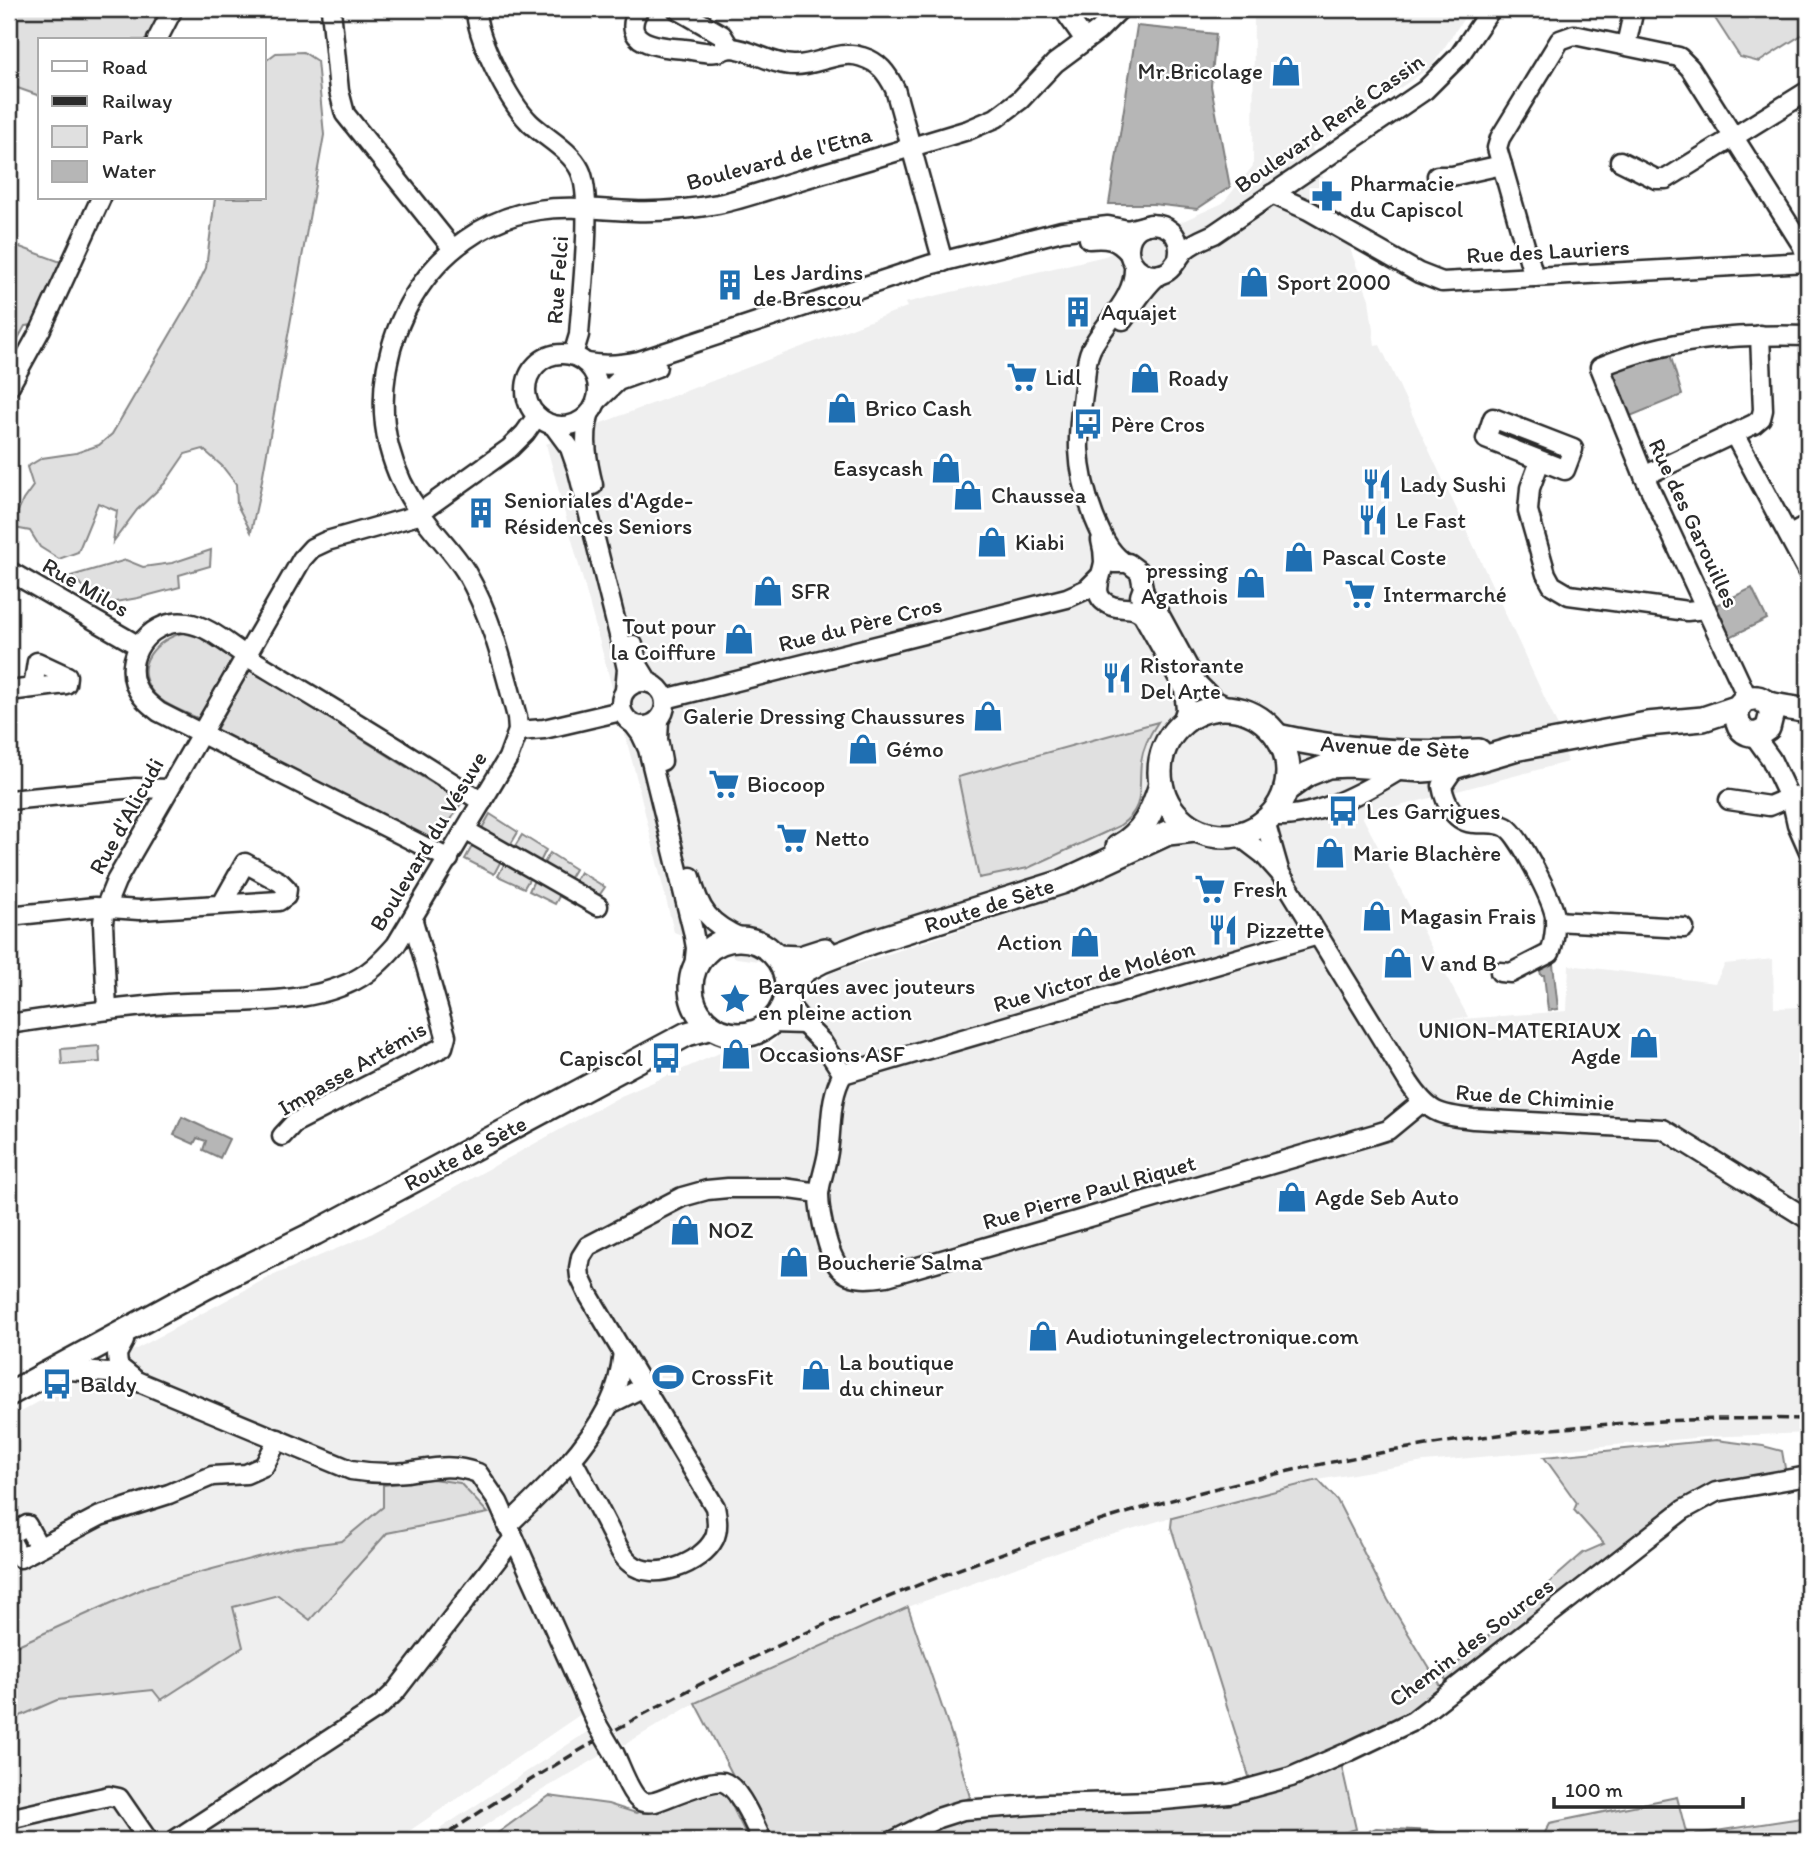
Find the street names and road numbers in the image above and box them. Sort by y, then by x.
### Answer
street label: Boulevard René Cassin [1229,47,1429,199]
street label: Boulevard de l'Etna [683,120,875,196]
street label: Rue des Lauriers [1466,233,1630,269]
street label: Rue Felci [540,235,574,325]
street label: Rue des Garouilles [1643,434,1745,612]
street label: Rue Milos [38,551,134,623]
street label: Rue du Père Cros [775,590,945,658]
street label: Avenue de Sète [1320,729,1470,765]
street label: Boulevard du Vésuve [363,746,493,936]
street label: Rue d'Alicudi [83,753,169,879]
street label: Route de Sète [921,871,1057,939]
street label: Rue Victor de Moléon [990,934,1198,1018]
street label: Impasse Artémis [273,1014,431,1122]
street label: Rue de Chiminie [1455,1077,1615,1117]
street label: Route de Sète [399,1109,531,1197]
street label: Rue Pierre Paul Riquet [979,1148,1199,1236]
street label: Chemin des Sources [1383,1571,1559,1713]

